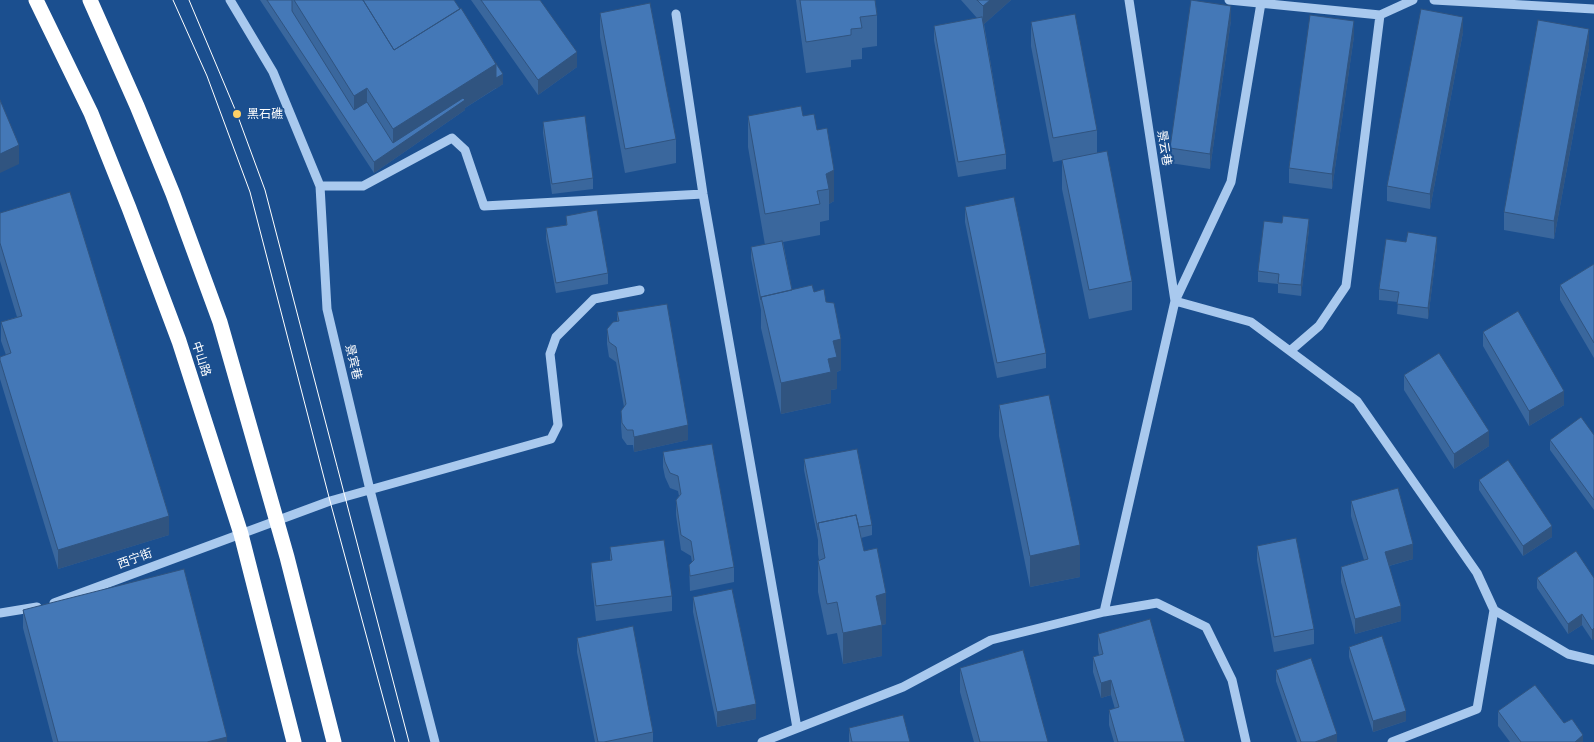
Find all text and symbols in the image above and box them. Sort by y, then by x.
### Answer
place label: 黑石礁 [247,107,283,121]
marker: 黑石礁 [231,108,243,120]
street label: 景云巷 [1154,129,1174,167]
street label: 中山路 [189,340,213,378]
street label: 景宾巷 [342,343,364,381]
street label: 西宁街 [116,546,154,572]

